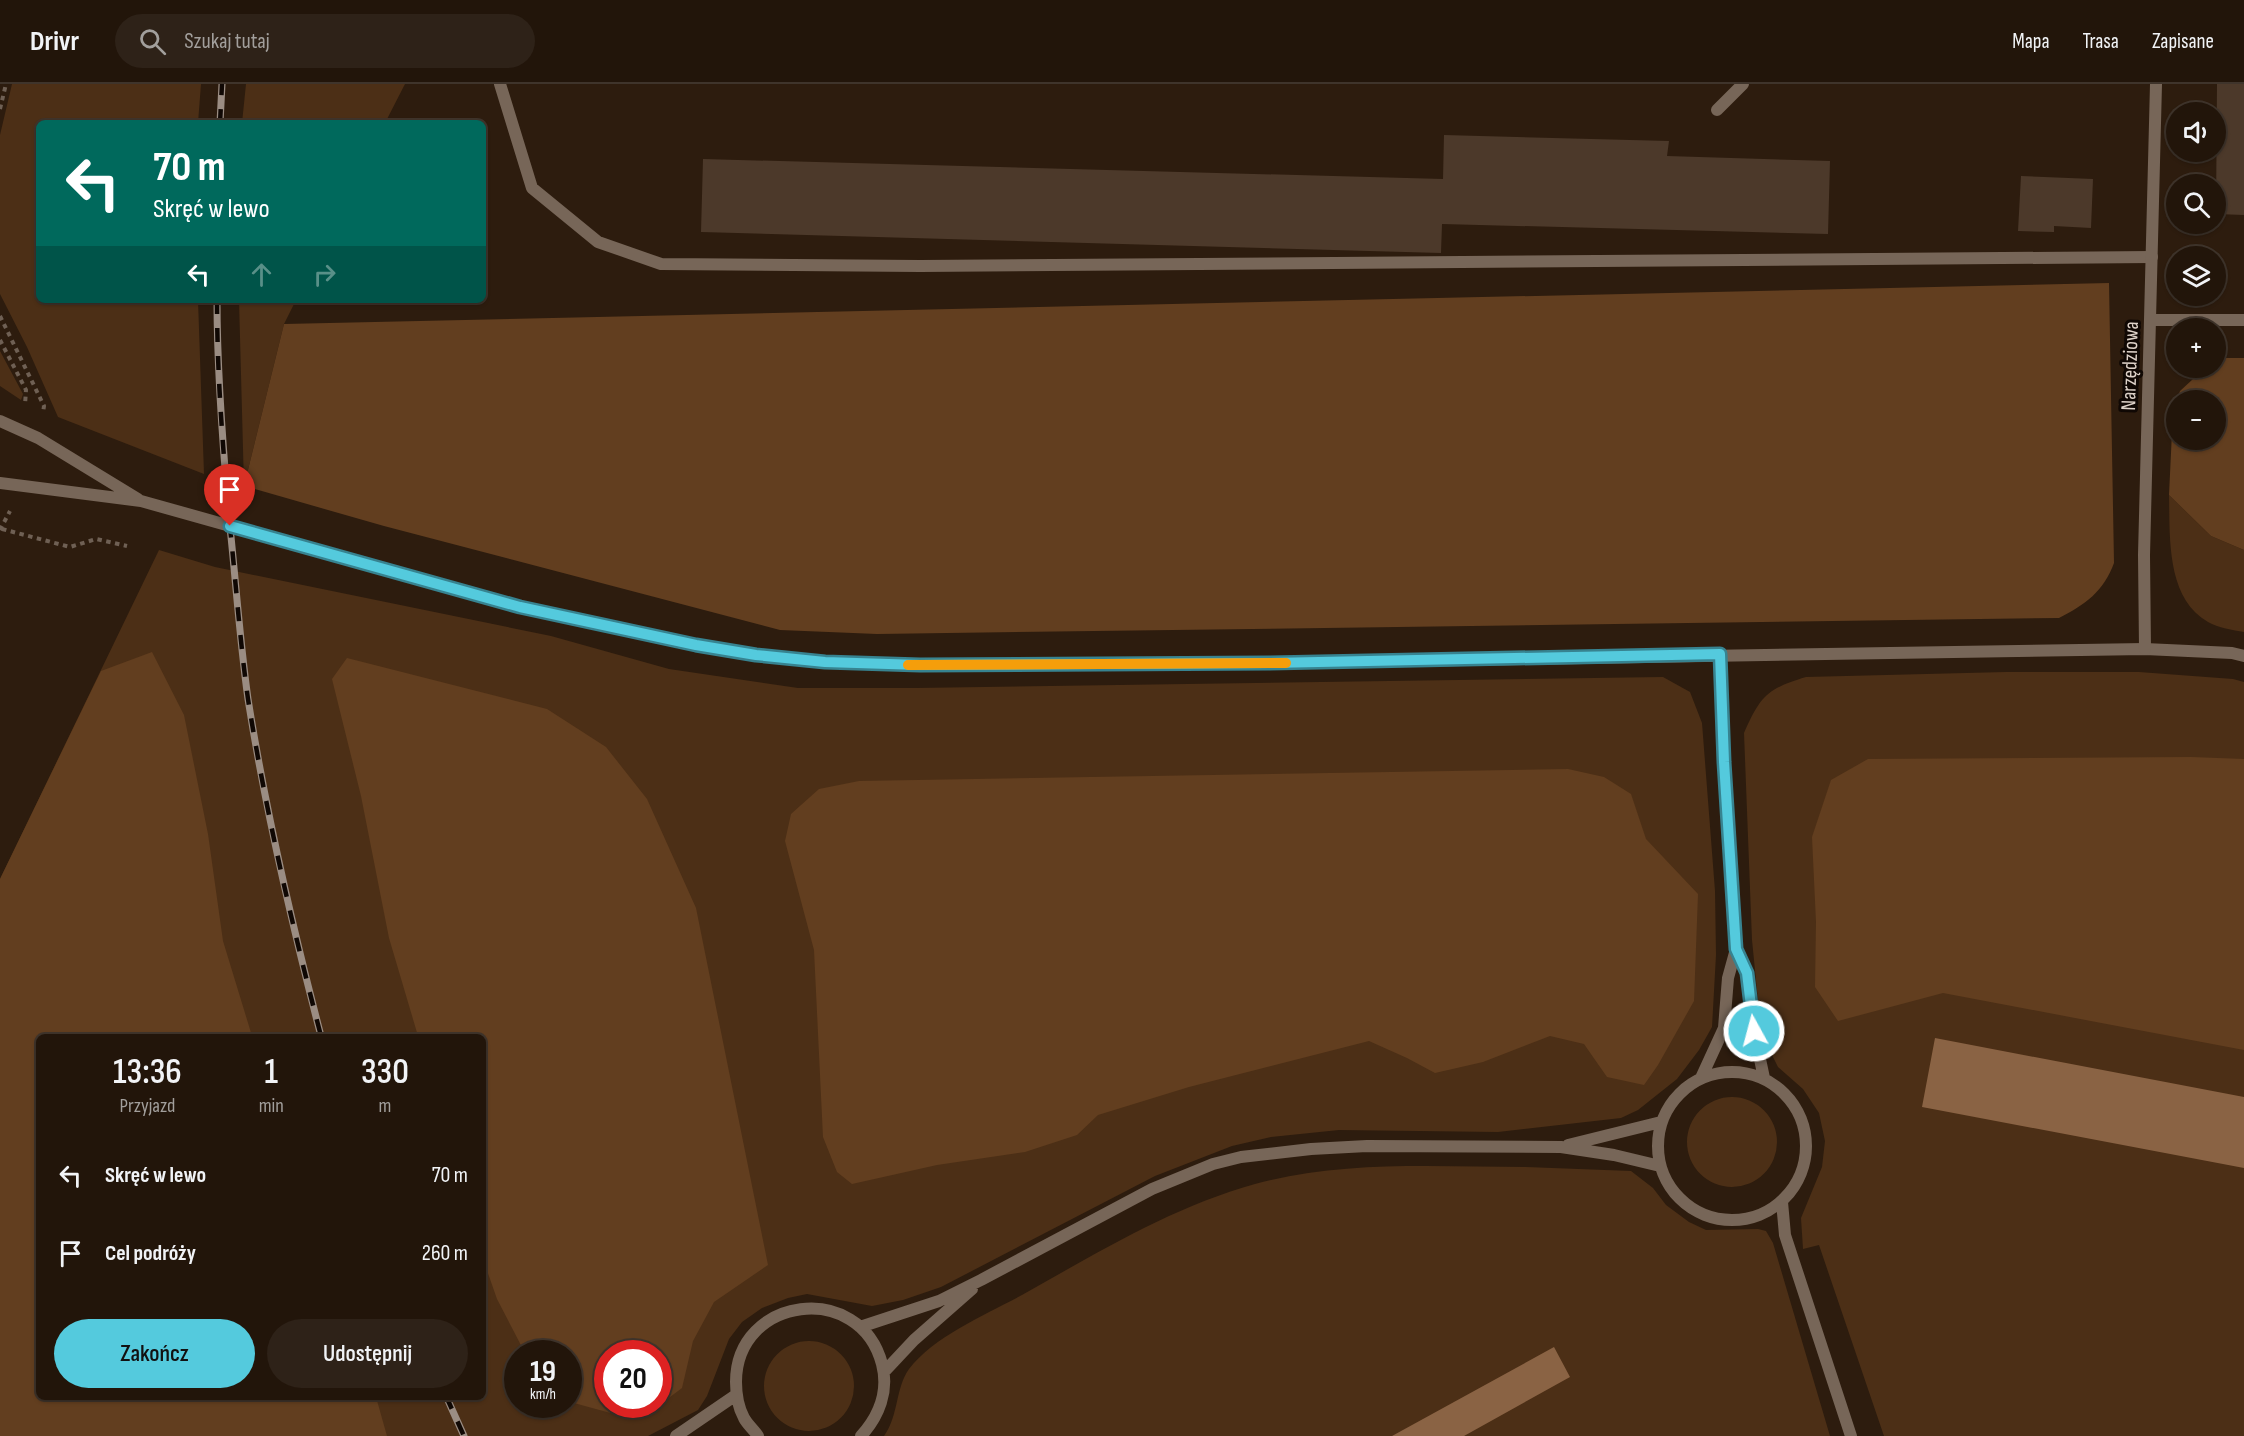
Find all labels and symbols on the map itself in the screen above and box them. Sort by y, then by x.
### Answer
street label: Narzędziowa [2116,321,2144,411]
pin [204,464,255,526]
position arrow [1722,999,1786,1063]
speed limit sign: 20 [594,1340,672,1418]

